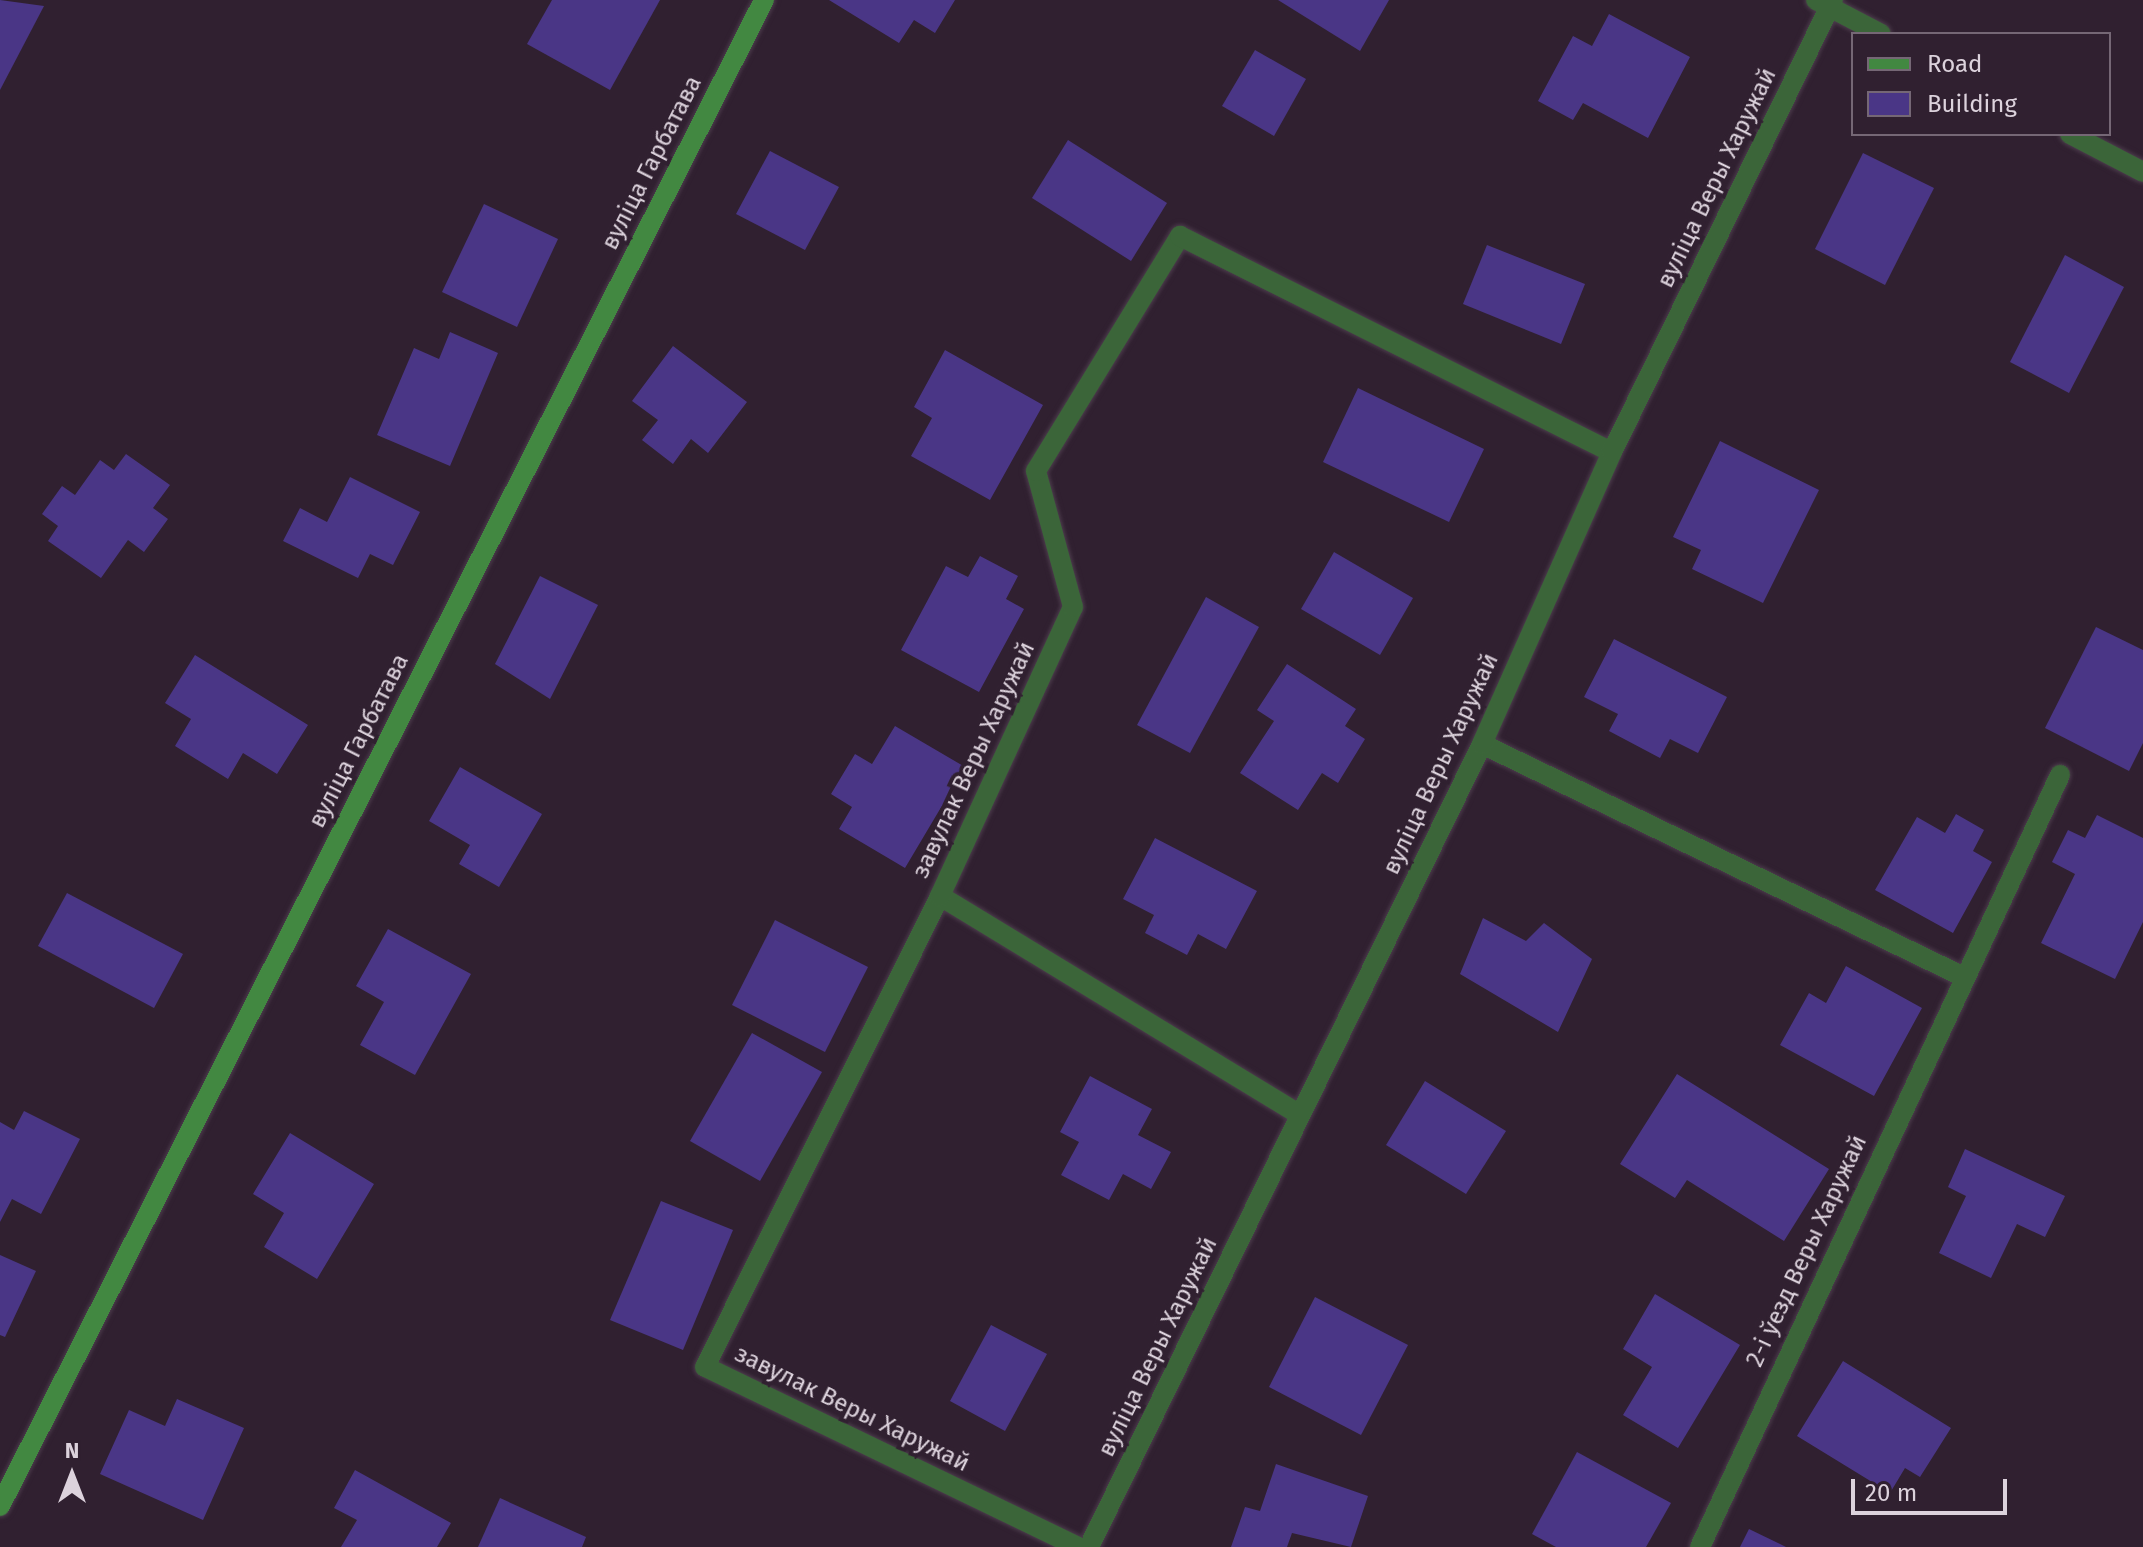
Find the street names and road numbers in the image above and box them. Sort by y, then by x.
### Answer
street label: вуліца Веры Харужай [1651,63,1783,293]
street label: вуліца Гарбатава [596,71,708,255]
street label: завулак Веры Харужай [907,637,1041,883]
street label: вуліца Гарбатава [303,649,415,833]
street label: вуліца Веры Харужай [1377,649,1505,879]
street label: 2-і ўезд Веры Харужай [1741,1131,1873,1371]
street label: вуліца Веры Харужай [1092,1232,1224,1462]
street label: завулак Веры Харужай [730,1340,974,1478]

